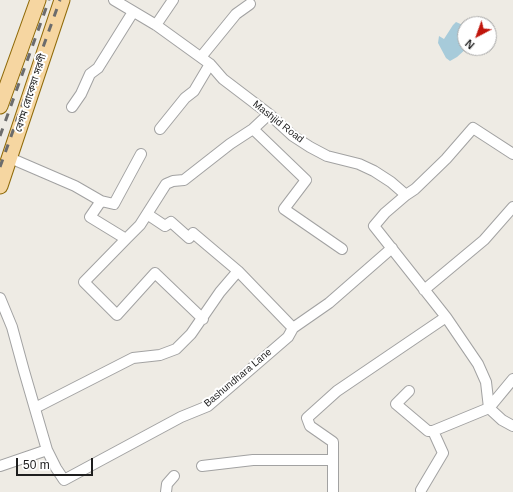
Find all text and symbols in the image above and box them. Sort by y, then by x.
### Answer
north arrow [457,16,497,56]
text: N [463,37,477,51]
street label: বেগম রোকেয়া সরণী [13,52,49,134]
street label: Mashjid Road [250,98,306,146]
street label: Bashundhara Lane [202,346,274,410]
scale bar [18,450,95,476]
text: 50 m [23,458,50,472]

